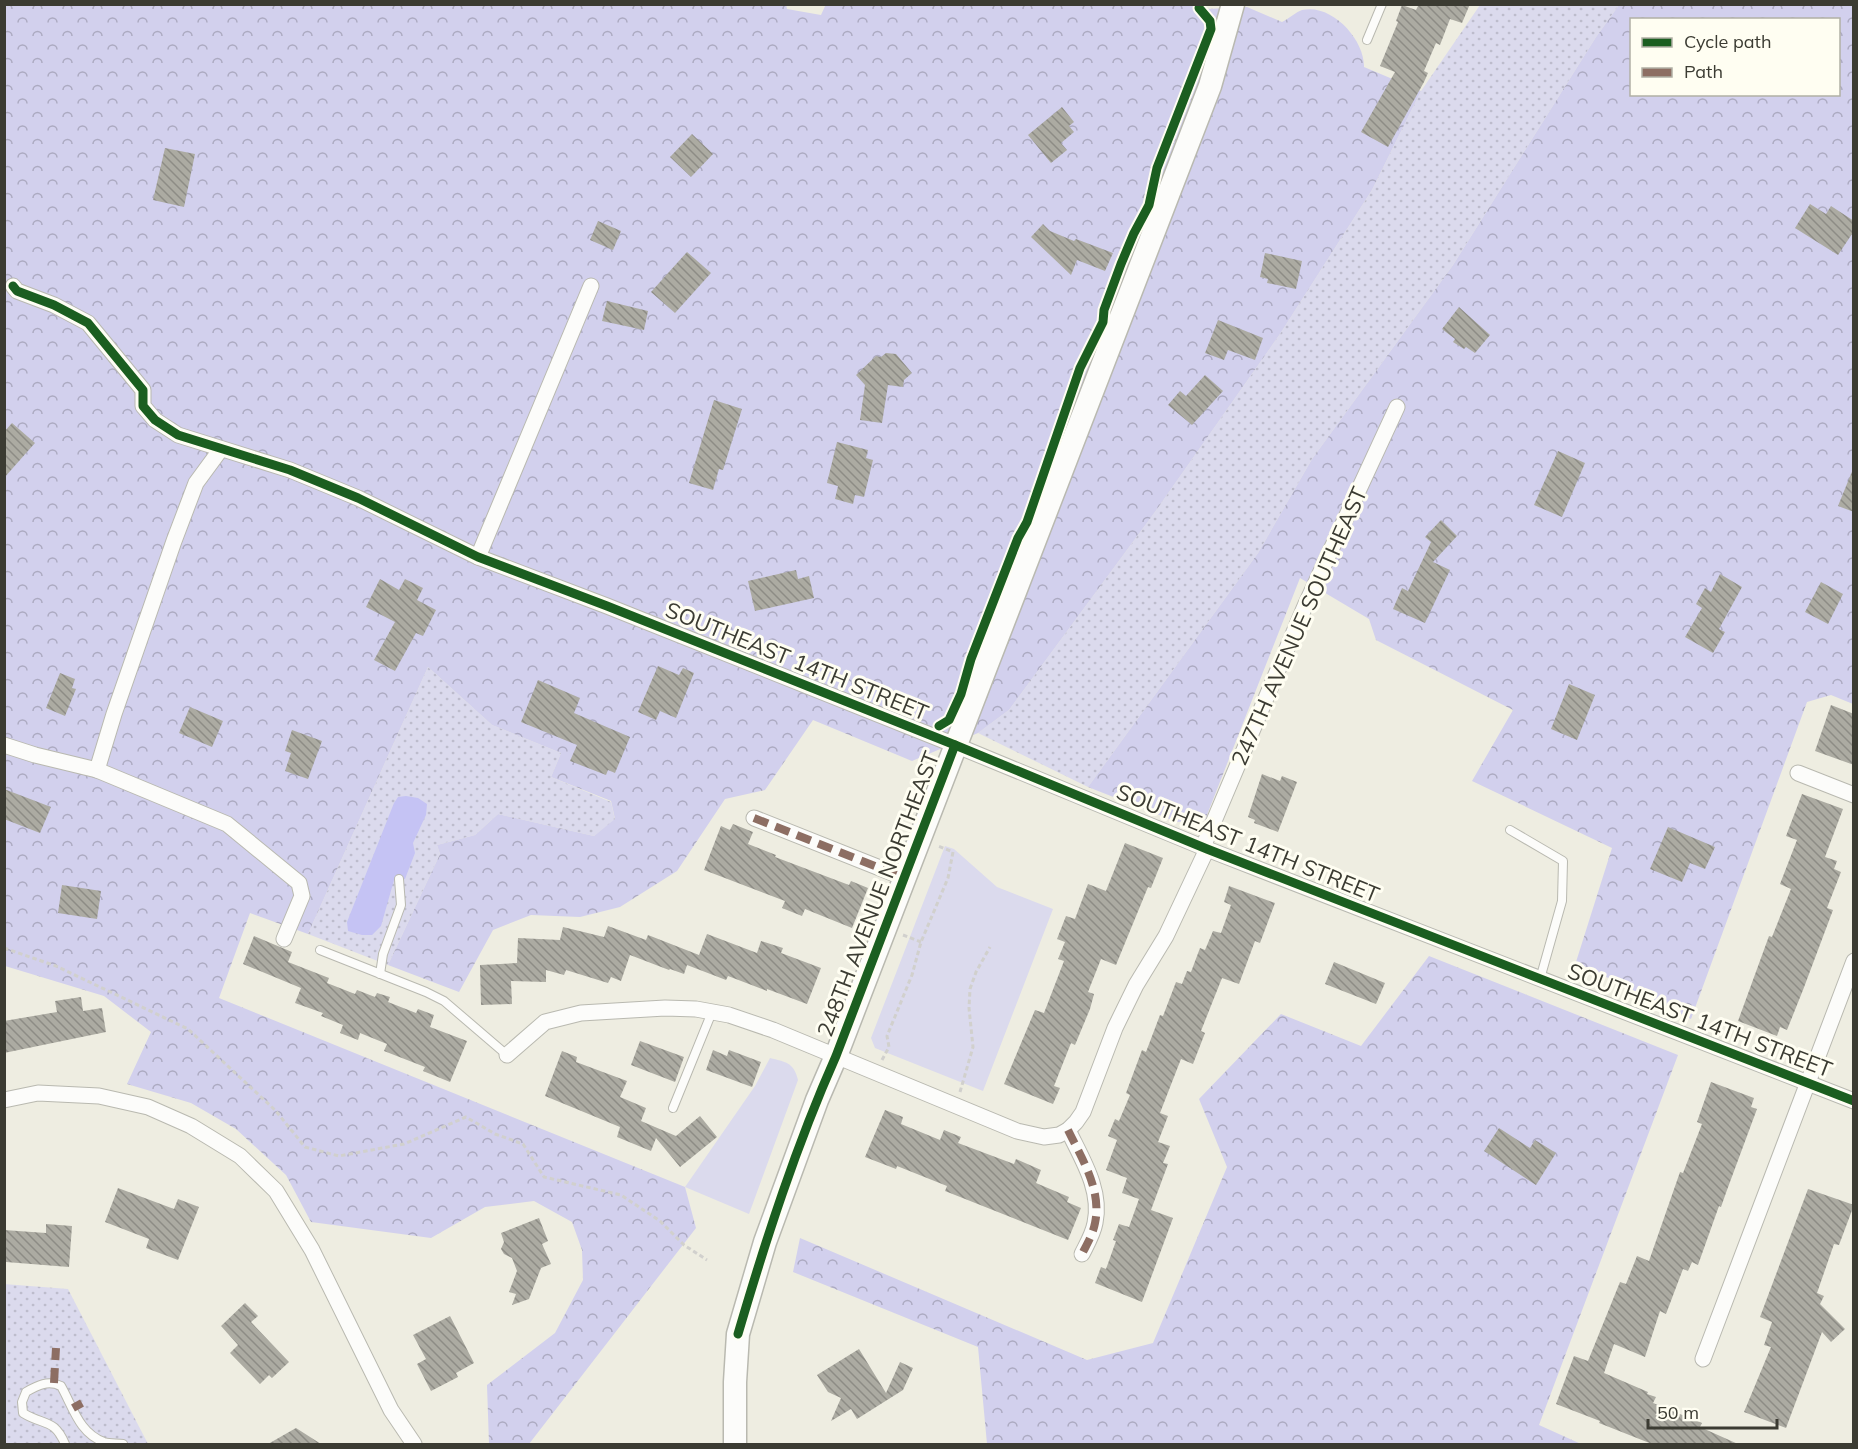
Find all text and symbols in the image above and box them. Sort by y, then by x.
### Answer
legend [1630,18,1840,96]
text: Cycle path [1684,30,1771,53]
text: Path [1684,60,1723,83]
street label: 247TH AVENUE SOUTHEAST [1225,482,1373,770]
street label: SOUTHEAST 14TH STREET [661,595,933,727]
street label: 248TH AVENUE NORTHEAST [811,747,945,1041]
street label: SOUTHEAST 14TH STREET [1112,777,1384,909]
street label: SOUTHEAST 14TH STREET [1564,957,1836,1083]
scale bar [1648,1392,1777,1430]
text: 50 m [1657,1401,1699,1424]

